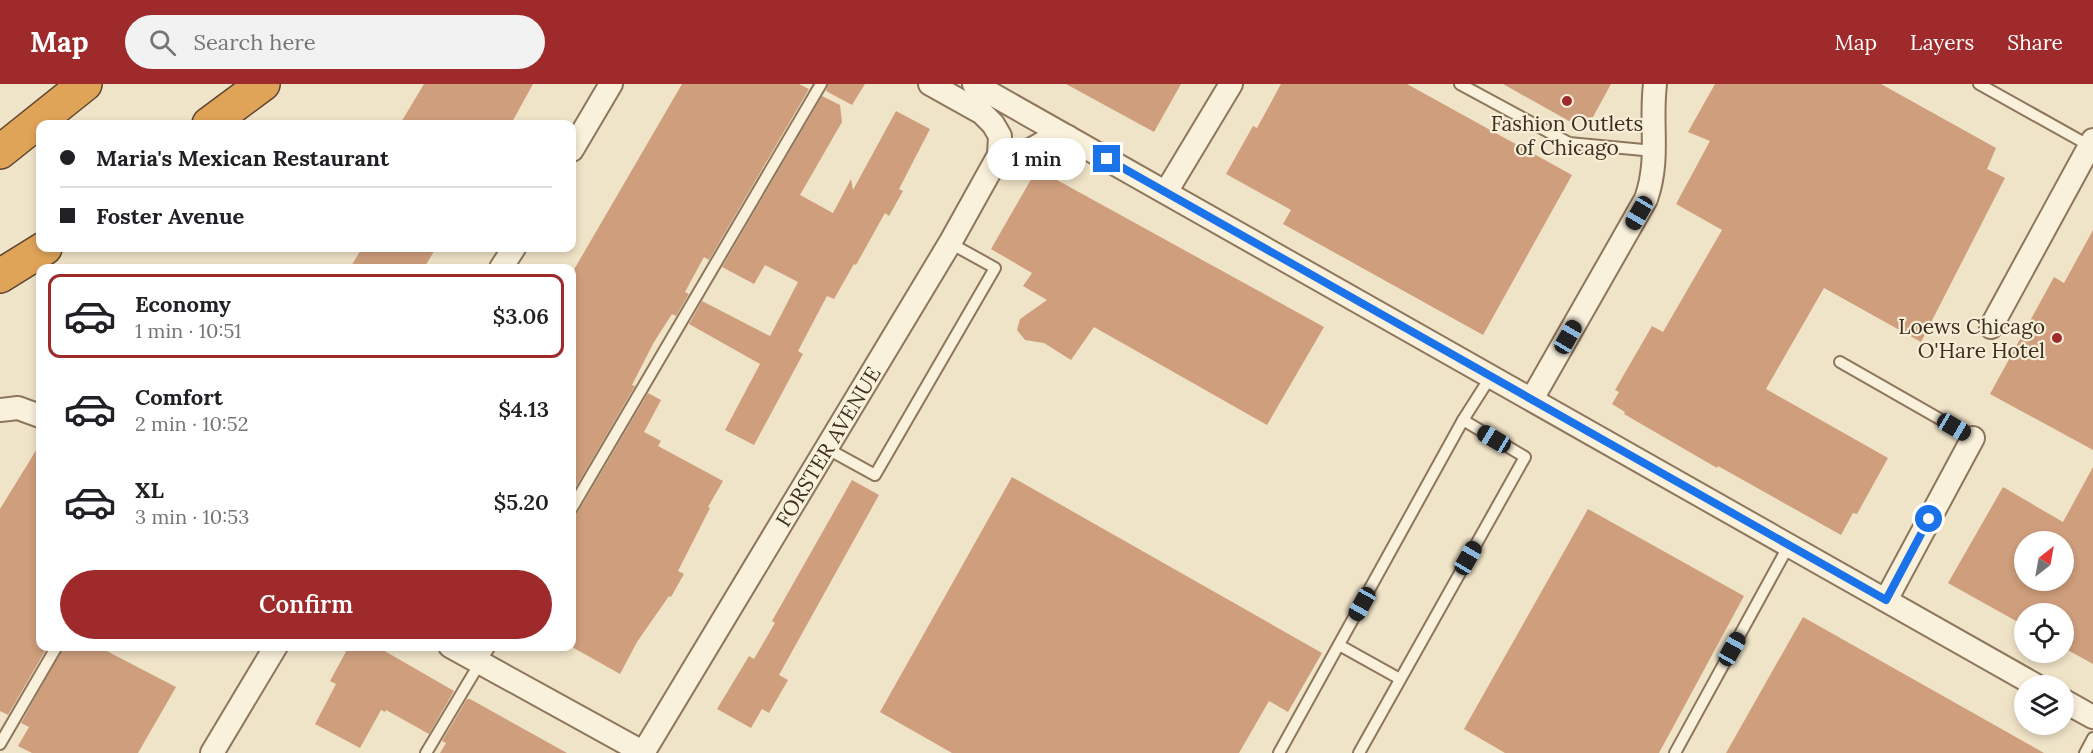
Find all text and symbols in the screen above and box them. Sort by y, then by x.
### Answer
search box [125,15,545,69]
text: Map [30,24,89,60]
icon: search [146,26,179,59]
text: Search here [194,28,316,56]
text: Map [1834,29,1877,56]
text: Layers [1910,29,1974,56]
text: Share [2007,29,2063,56]
marker: Fashion Outlets of Chicago [1560,94,1574,108]
place label: Fashion Outlets of Chicago [1491,110,1643,161]
callout: 1 min [987,138,1086,180]
text: Maria's Mexican Restaurant [96,144,389,172]
route end [1093,145,1120,172]
text: 1 min [1011,146,1062,171]
car [1622,193,1656,233]
text: Foster Avenue [96,202,244,230]
icon: car [63,289,117,343]
text: Economy [135,290,231,318]
text: $3.06 [493,302,549,330]
place label: Loews Chicago O'Hare Hotel [1898,313,2045,364]
car [1551,317,1585,357]
text: 1 min · 10:51 [135,318,242,343]
marker: Loews Chicago O'Hare Hotel [2050,331,2064,345]
street label: FORSTER AVENUE [769,361,886,531]
icon: car [63,382,117,436]
text: Comfort [135,383,223,411]
text: $4.13 [498,395,549,423]
car [1934,410,1974,444]
text: 2 min · 10:52 [135,411,249,436]
car [1474,422,1514,456]
icon: car [63,475,117,529]
text: XL [135,476,164,504]
text: $5.20 [494,488,549,516]
text: 3 min · 10:53 [135,504,249,529]
route start [1915,505,1942,532]
north arrow [2014,531,2074,591]
map controls [2014,531,2074,735]
car [1451,538,1485,578]
button: Confirm [60,570,552,639]
car [1345,584,1379,624]
button: locate [2014,603,2074,663]
car [1715,629,1749,669]
button: layers [2014,675,2074,735]

